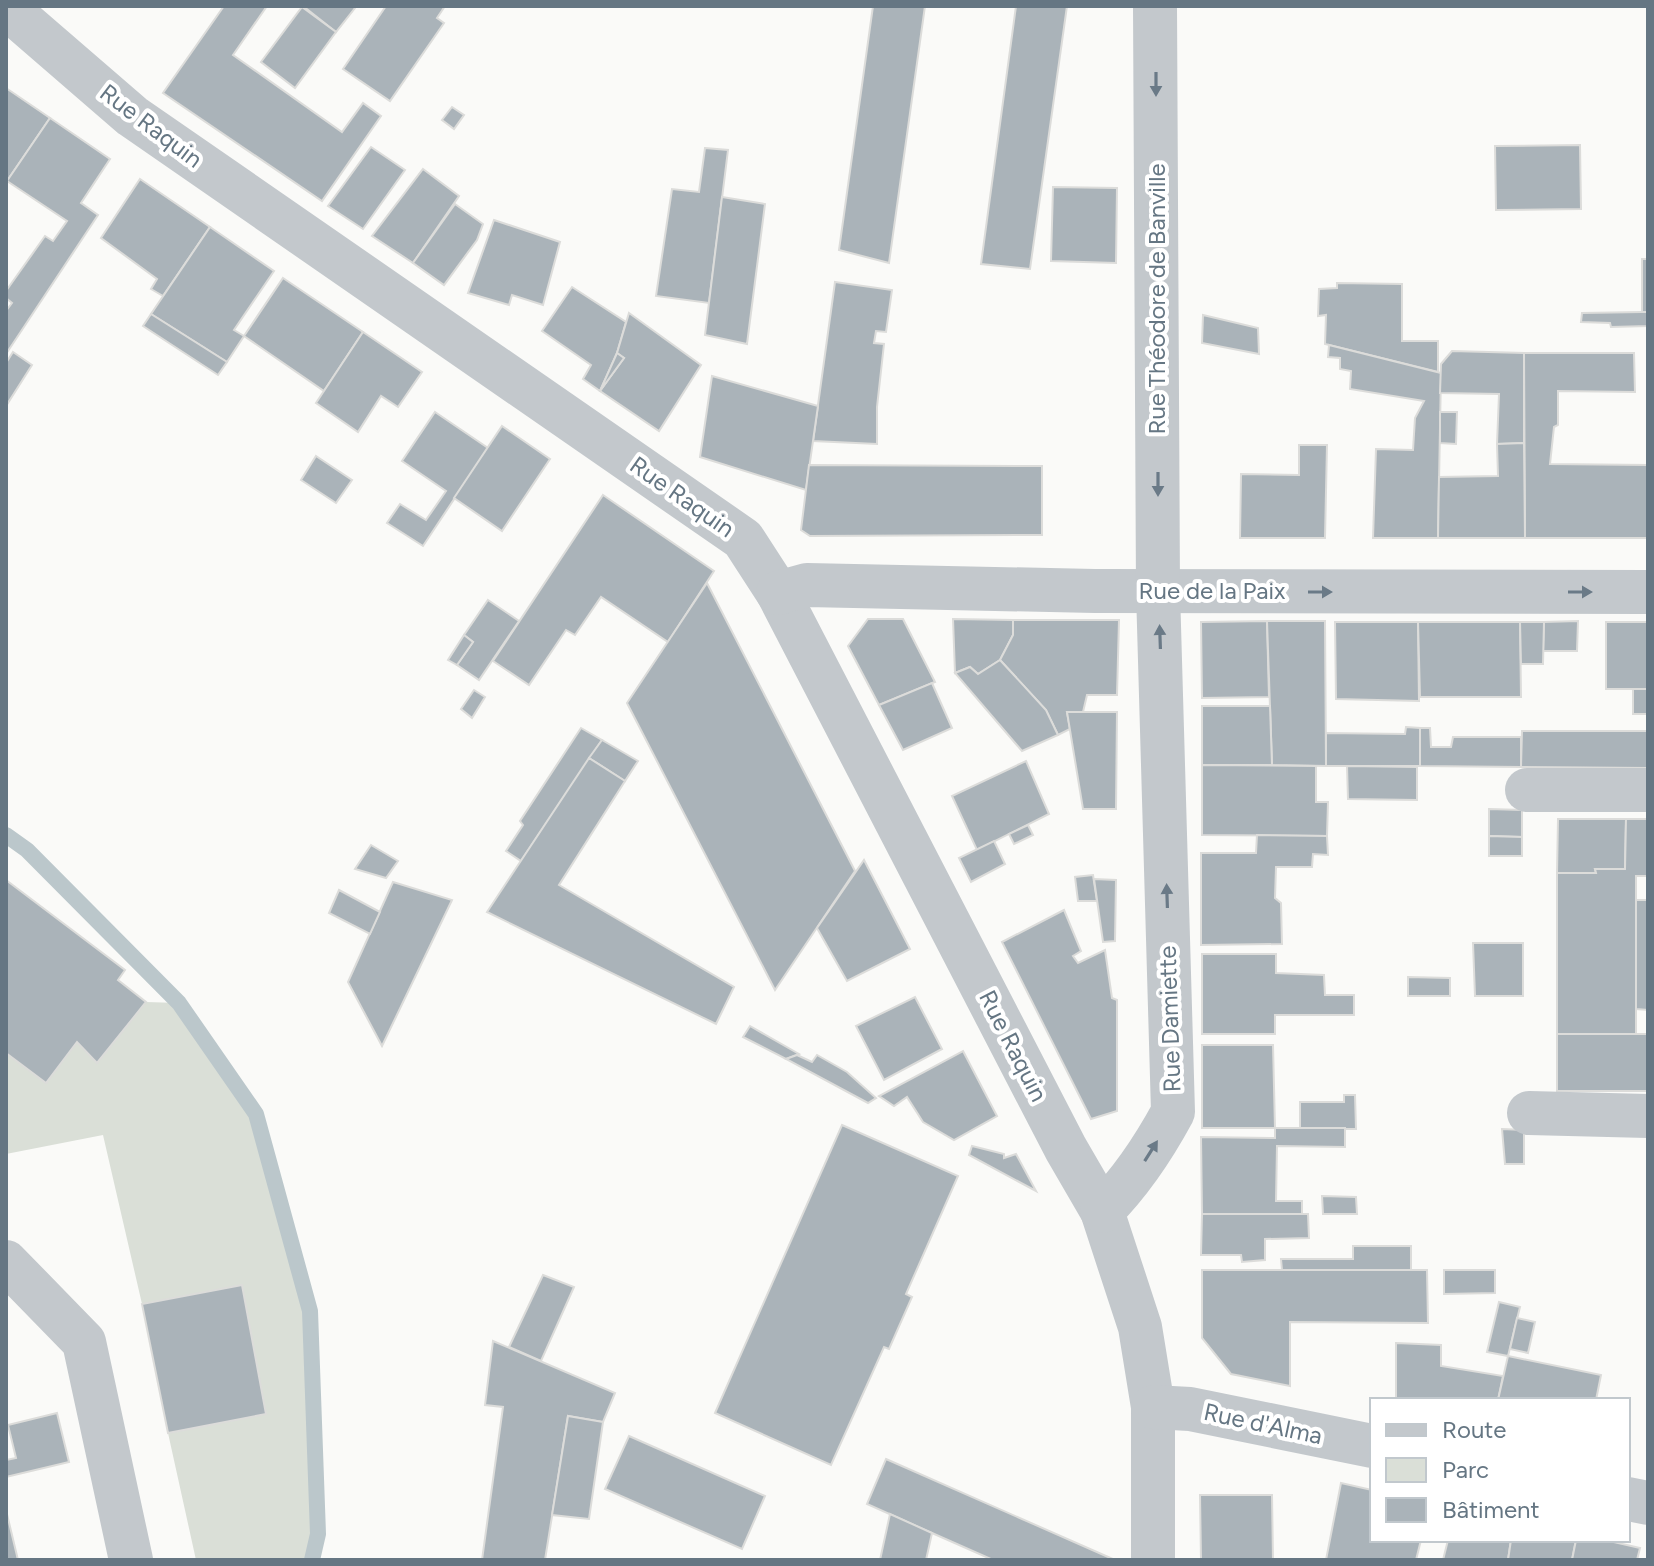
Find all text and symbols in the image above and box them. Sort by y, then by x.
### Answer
one-way arrow [1150,72,1162,97]
street label: Rue Raquin [94,78,208,174]
street label: Rue Théodore de Banville [1142,163,1171,435]
street label: Rue Raquin [624,450,740,543]
one-way arrow [1152,472,1164,497]
street label: Rue de la Paix [1139,576,1286,605]
one-way arrow [1308,586,1333,598]
one-way arrow [1568,586,1593,598]
one-way arrow [1153,624,1166,649]
one-way arrow [1161,883,1173,908]
street label: Rue Damiette [1152,945,1187,1093]
street label: Rue Raquin [973,985,1054,1106]
one-way arrow [1144,1140,1158,1162]
street label: Rue d'Alma [1201,1397,1325,1450]
legend [1370,1398,1630,1542]
text: Route [1442,1415,1506,1444]
text: Parc [1442,1455,1489,1484]
text: Bâtiment [1442,1495,1540,1524]

